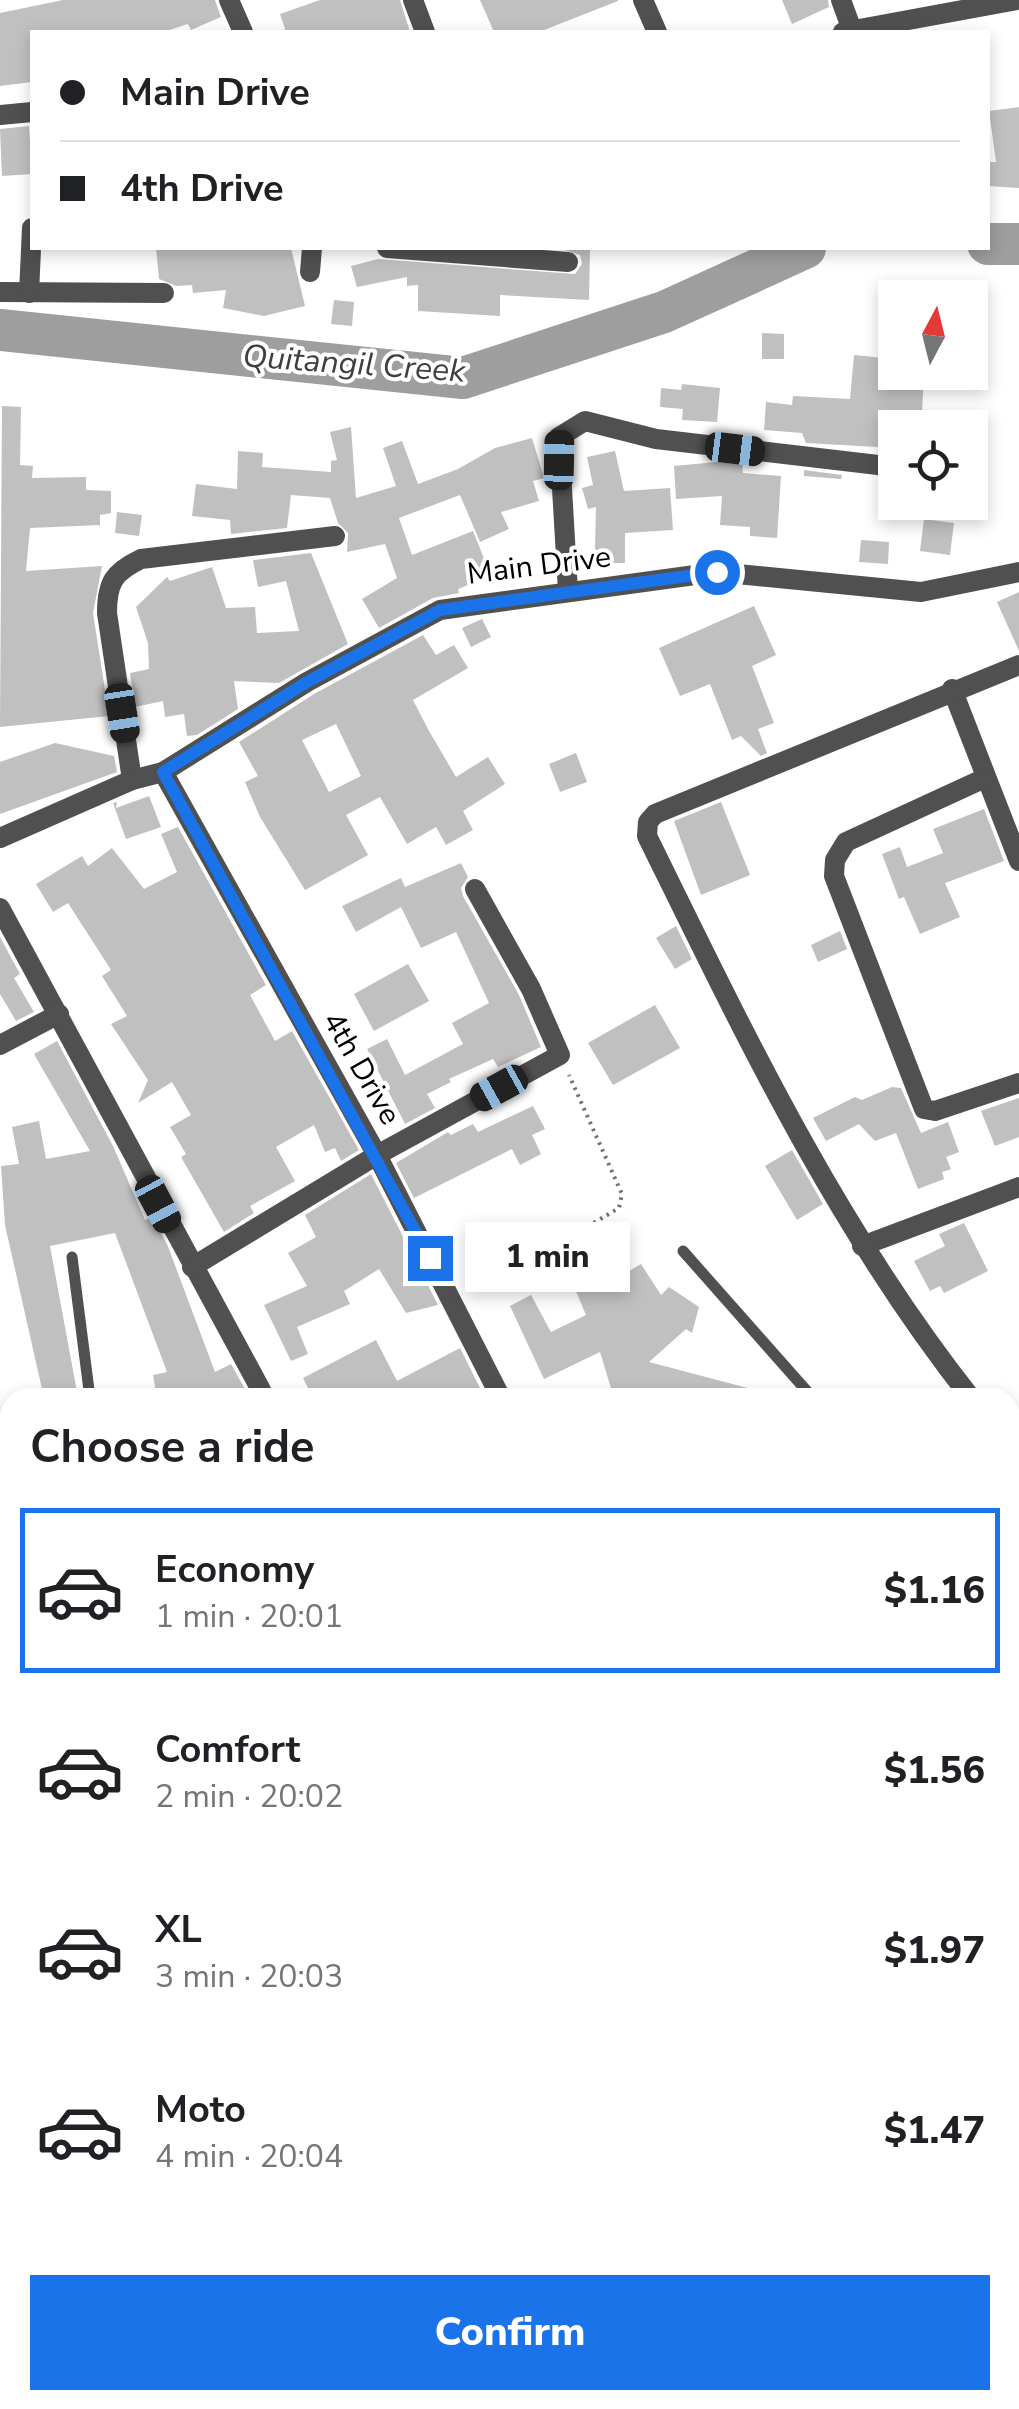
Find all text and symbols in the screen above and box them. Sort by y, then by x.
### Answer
text: Main Drive [120,67,310,118]
text: 4th Drive [120,163,284,214]
north arrow [878,280,988,390]
map controls [878,280,988,520]
water label: Quitangil Creek [241,334,468,393]
button: locate [878,410,988,520]
car [543,430,575,490]
car [703,430,767,468]
street label: Main Drive [465,536,613,595]
route start [695,550,740,595]
car [102,681,142,745]
street label: 4th Drive [313,1004,410,1132]
car [465,1060,533,1116]
car [131,1170,185,1238]
callout: 1 min [465,1223,630,1293]
text: 1 min [505,1235,590,1278]
route end [408,1236,453,1281]
text: Choose a ride [30,1417,315,1478]
text: Economy [155,1544,314,1595]
icon: car [35,1546,125,1636]
text: $1.16 [884,1565,985,1616]
text: 1 min · 20:01 [155,1595,343,1638]
text: Comfort [155,1724,300,1775]
icon: car [35,1726,125,1816]
text: $1.56 [884,1745,985,1796]
text: 2 min · 20:02 [155,1775,343,1818]
text: XL [155,1904,202,1955]
icon: car [35,1906,125,1996]
text: $1.97 [884,1925,985,1976]
text: 3 min · 20:03 [155,1955,343,1998]
text: Moto [155,2084,246,2135]
icon: car [35,2086,125,2176]
text: $1.47 [884,2105,985,2156]
text: 4 min · 20:04 [155,2135,343,2178]
button: Confirm [30,2275,990,2390]

